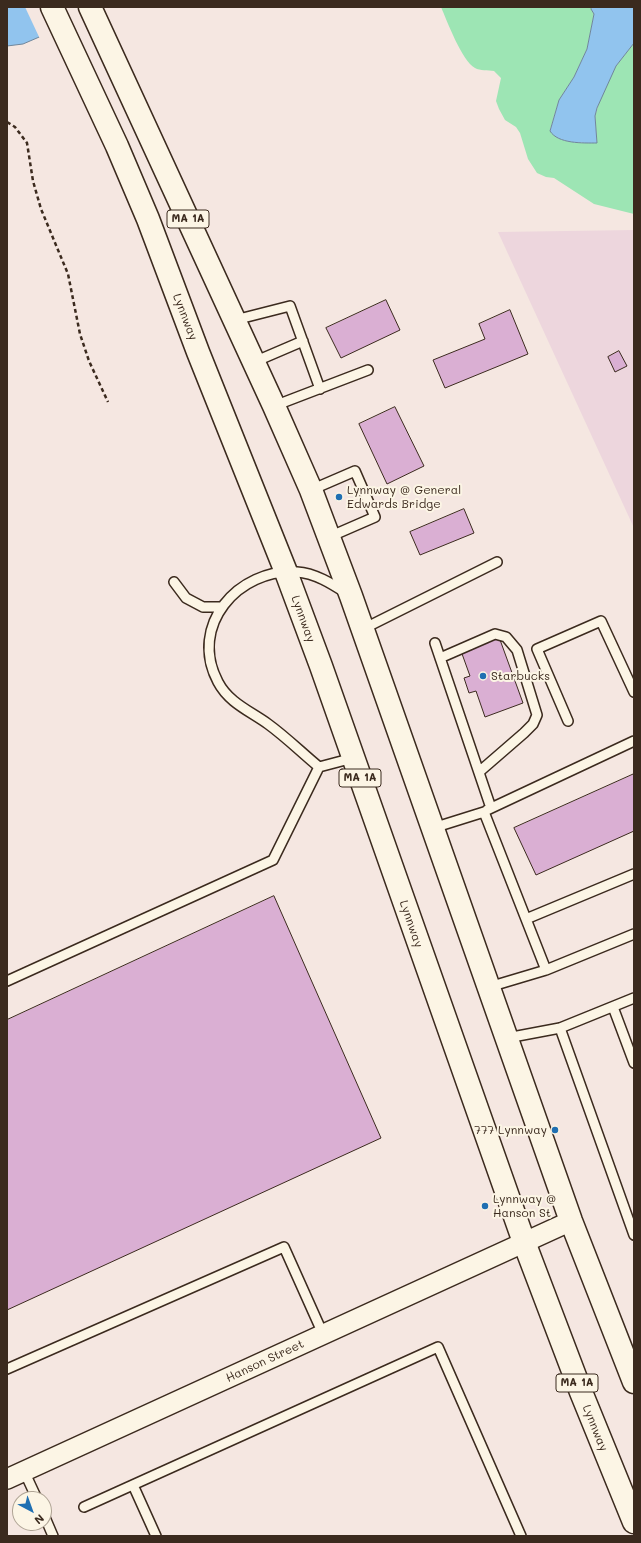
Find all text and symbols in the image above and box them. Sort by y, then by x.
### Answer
road number: MA 1A [167,210,209,228]
street label: Lynnway [170,292,200,342]
place label: Lynnway @ General Edwards Bridge [347,483,461,511]
marker: Lynnway @ General Edwards Bridge [334,492,344,502]
street label: Lynnway [288,594,318,644]
place label: Starbucks [491,669,550,683]
marker: Starbucks [478,671,488,681]
road number: MA 1A [339,769,381,787]
street label: Lynnway [396,899,426,949]
place label: 777 Lynnway [474,1123,547,1137]
marker: 777 Lynnway [550,1125,560,1135]
place label: Lynnway @ Hanson St [493,1192,556,1220]
marker: Lynnway @ Hanson St [480,1201,490,1211]
street label: Hanson Street [224,1337,306,1385]
road number: MA 1A [556,1374,598,1392]
street label: Lynnway [579,1403,611,1453]
north arrow [12,1491,52,1531]
text: N [31,1511,48,1528]

